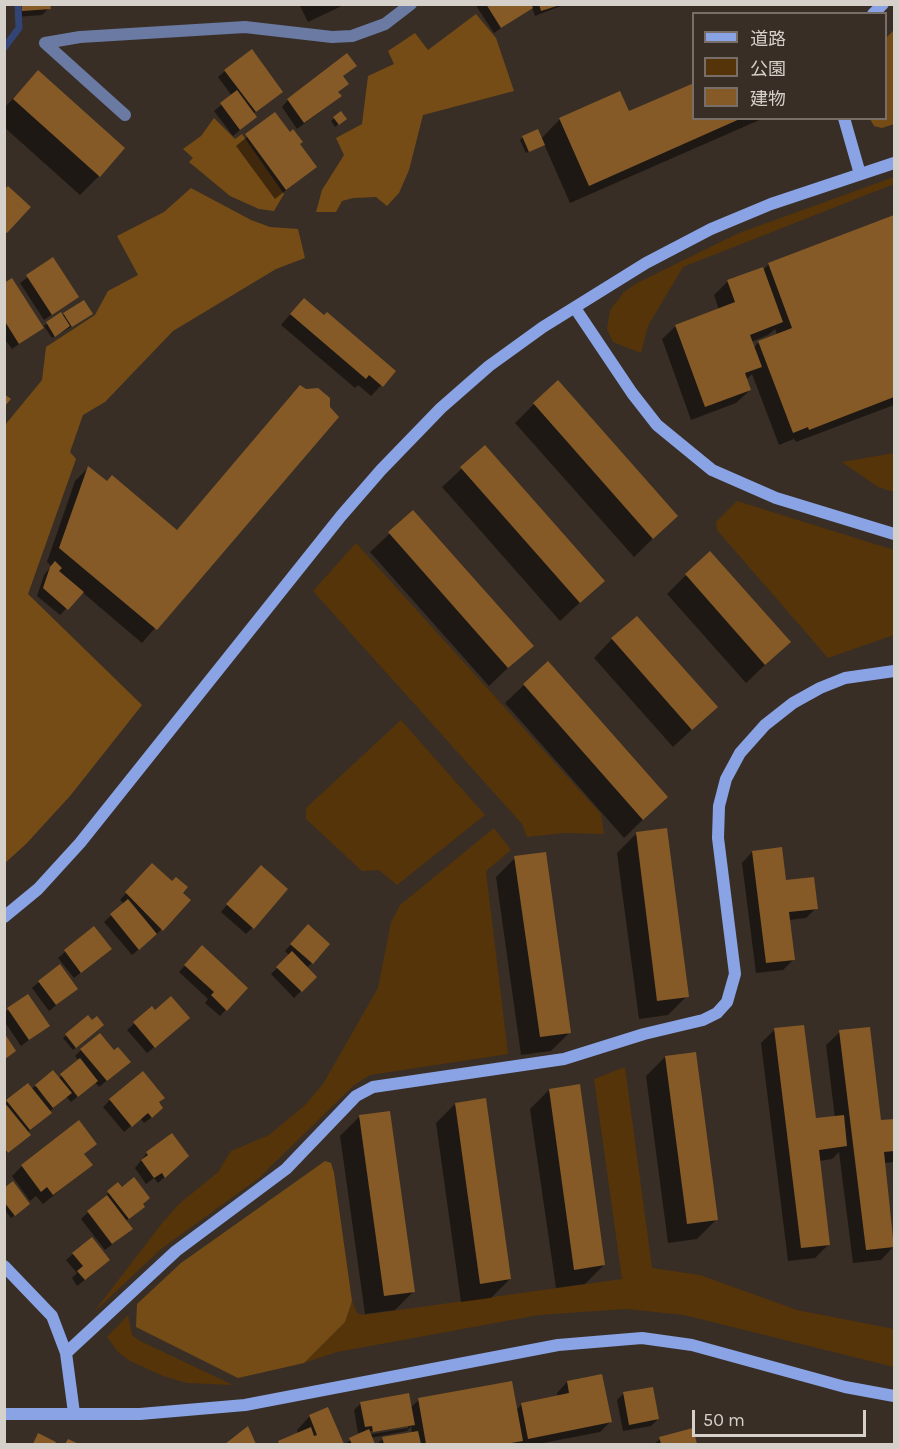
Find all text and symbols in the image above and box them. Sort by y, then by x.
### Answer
legend [692,12,887,120]
text: 道路 [750,28,786,50]
text: 公園 [750,58,786,80]
text: 建物 [750,88,786,110]
scale bar [695,1398,869,1436]
text: 50 m [703,1409,745,1431]

